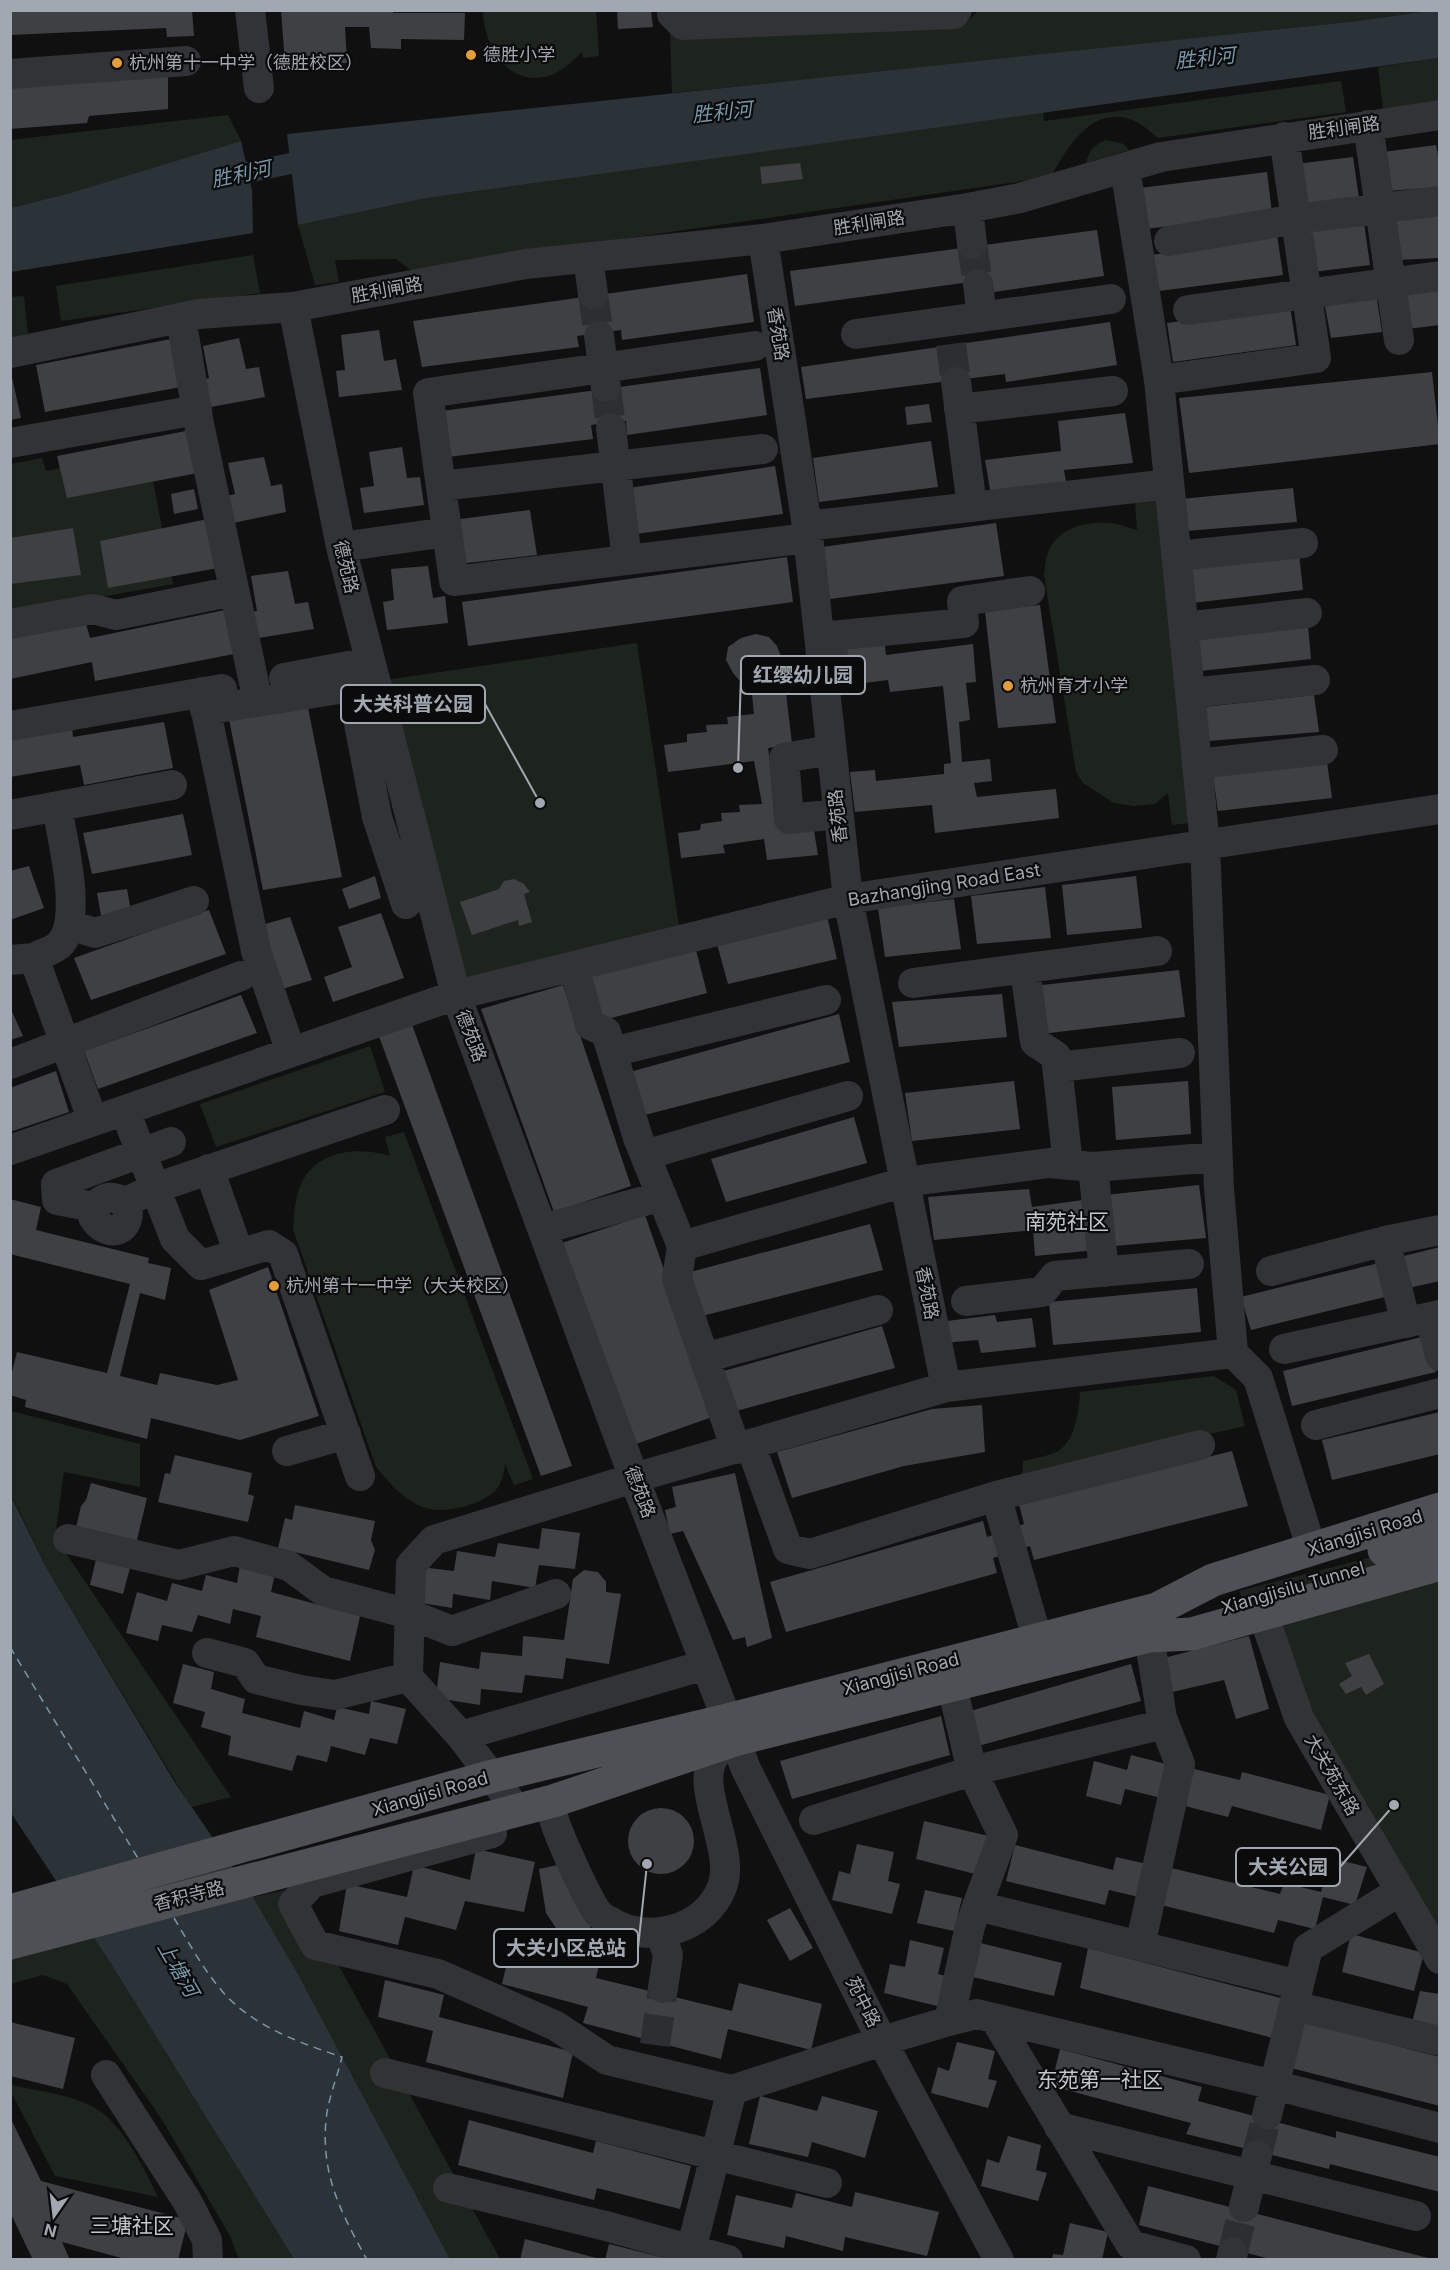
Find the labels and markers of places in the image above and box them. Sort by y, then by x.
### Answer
place label: 德胜小学 [483,44,555,65]
marker: 德胜小学 [464,48,478,62]
place label: 杭州第十一中学（德胜校区） [129,52,363,73]
marker: 杭州第十一中学（德胜校区） [110,56,124,70]
callout: 红缨幼儿园 [741,656,865,694]
place label: 杭州育才小学 [1020,675,1128,696]
marker: 杭州育才小学 [1001,679,1015,693]
callout: 大关科普公园 [341,685,485,723]
place label: 杭州第十一中学（大关校区） [286,1275,520,1296]
marker: 杭州第十一中学（大关校区） [267,1279,281,1293]
callout: 大关公园 [1236,1848,1340,1886]
callout: 大关小区总站 [494,1929,638,1967]

